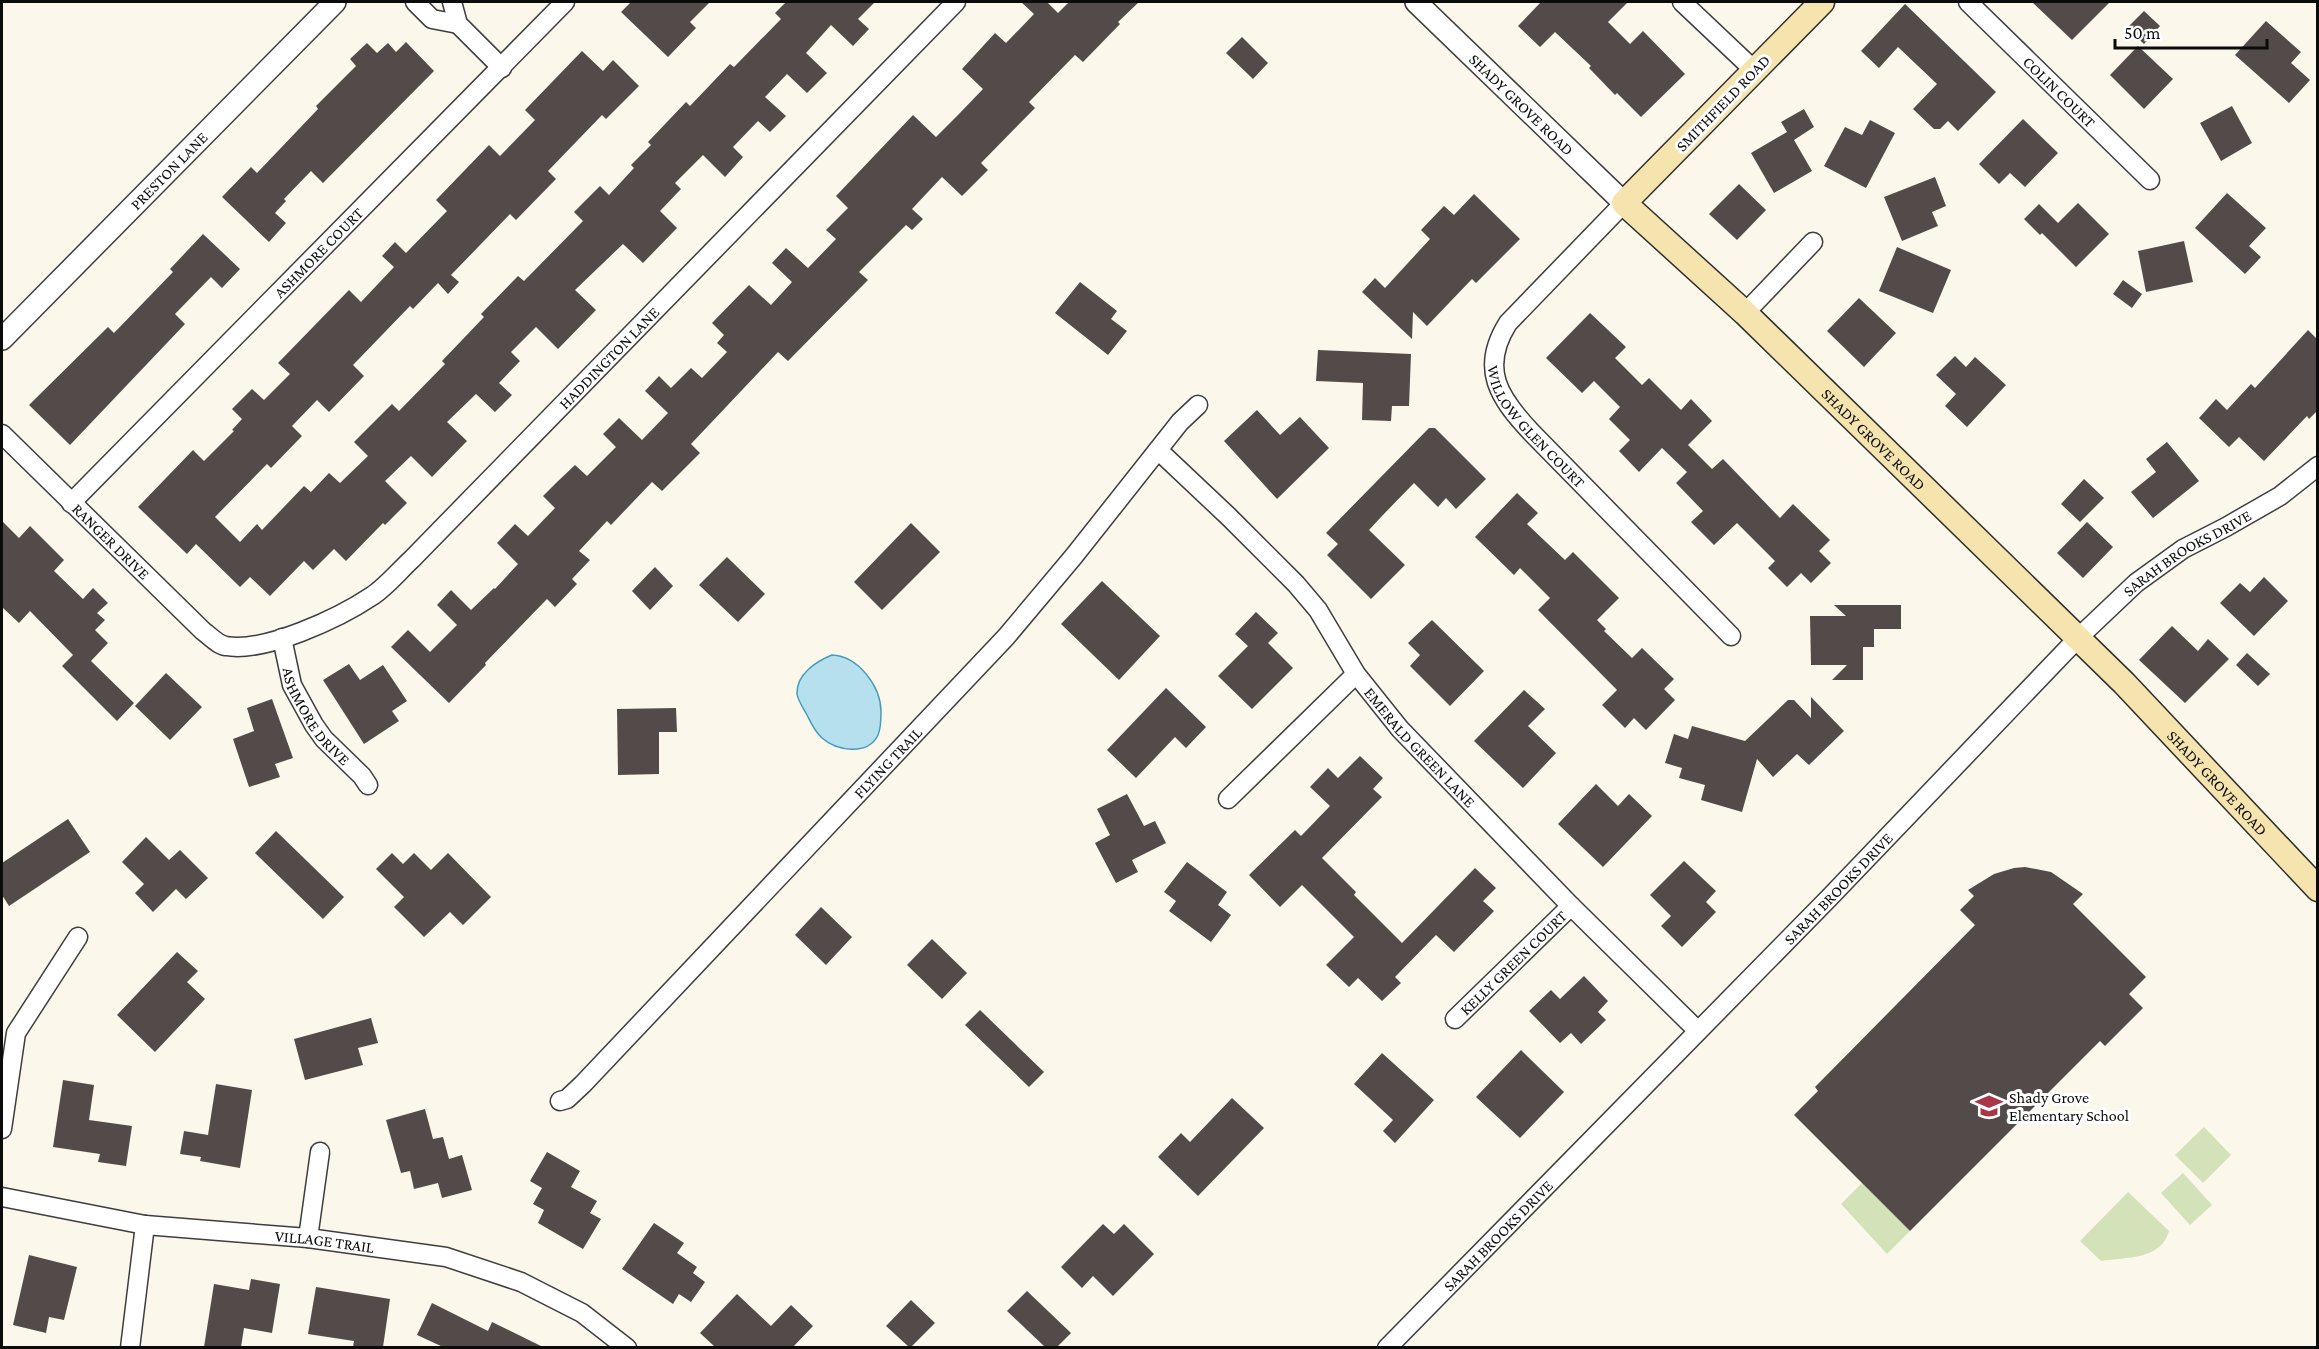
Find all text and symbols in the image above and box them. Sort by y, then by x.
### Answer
scale bar [2115,12,2266,50]
text: 50 m [2124,23,2161,43]
street label: SHADY GROVE ROAD [1466,50,1577,158]
street label: SMITHFIELD ROAD [1673,51,1773,155]
street label: COLIN COURT [2020,53,2099,131]
street label: PRESTON LANE [127,128,211,213]
street label: ASHMORE COURT [270,204,366,301]
street label: HADDINGTON LANE [555,303,662,412]
street label: WILLOW GLEN COURT [1485,364,1589,491]
street label: SHADY GROVE ROAD [1819,385,1929,493]
street label: RANGER DRIVE [69,500,153,583]
street label: SARAH BROOKS DRIVE [2119,506,2254,599]
street label: ASHMORE DRIVE [280,666,354,768]
street label: EMERALD GREEN LANE [1361,684,1479,810]
street label: FLYING TRAIL [850,723,925,801]
street label: SHADY GROVE ROAD [2164,726,2271,839]
street label: SARAH BROOKS DRIVE [1780,829,1896,947]
street label: KELLY GREEN COURT [1456,907,1570,1018]
place label: Shady Grove Elementary School [2009,1089,2129,1125]
school or university icon: Shady Grove Elementary School [1974,1091,2004,1121]
street label: SARAH BROOKS DRIVE [1440,1176,1556,1294]
street label: VILLAGE TRAIL [274,1227,375,1256]

